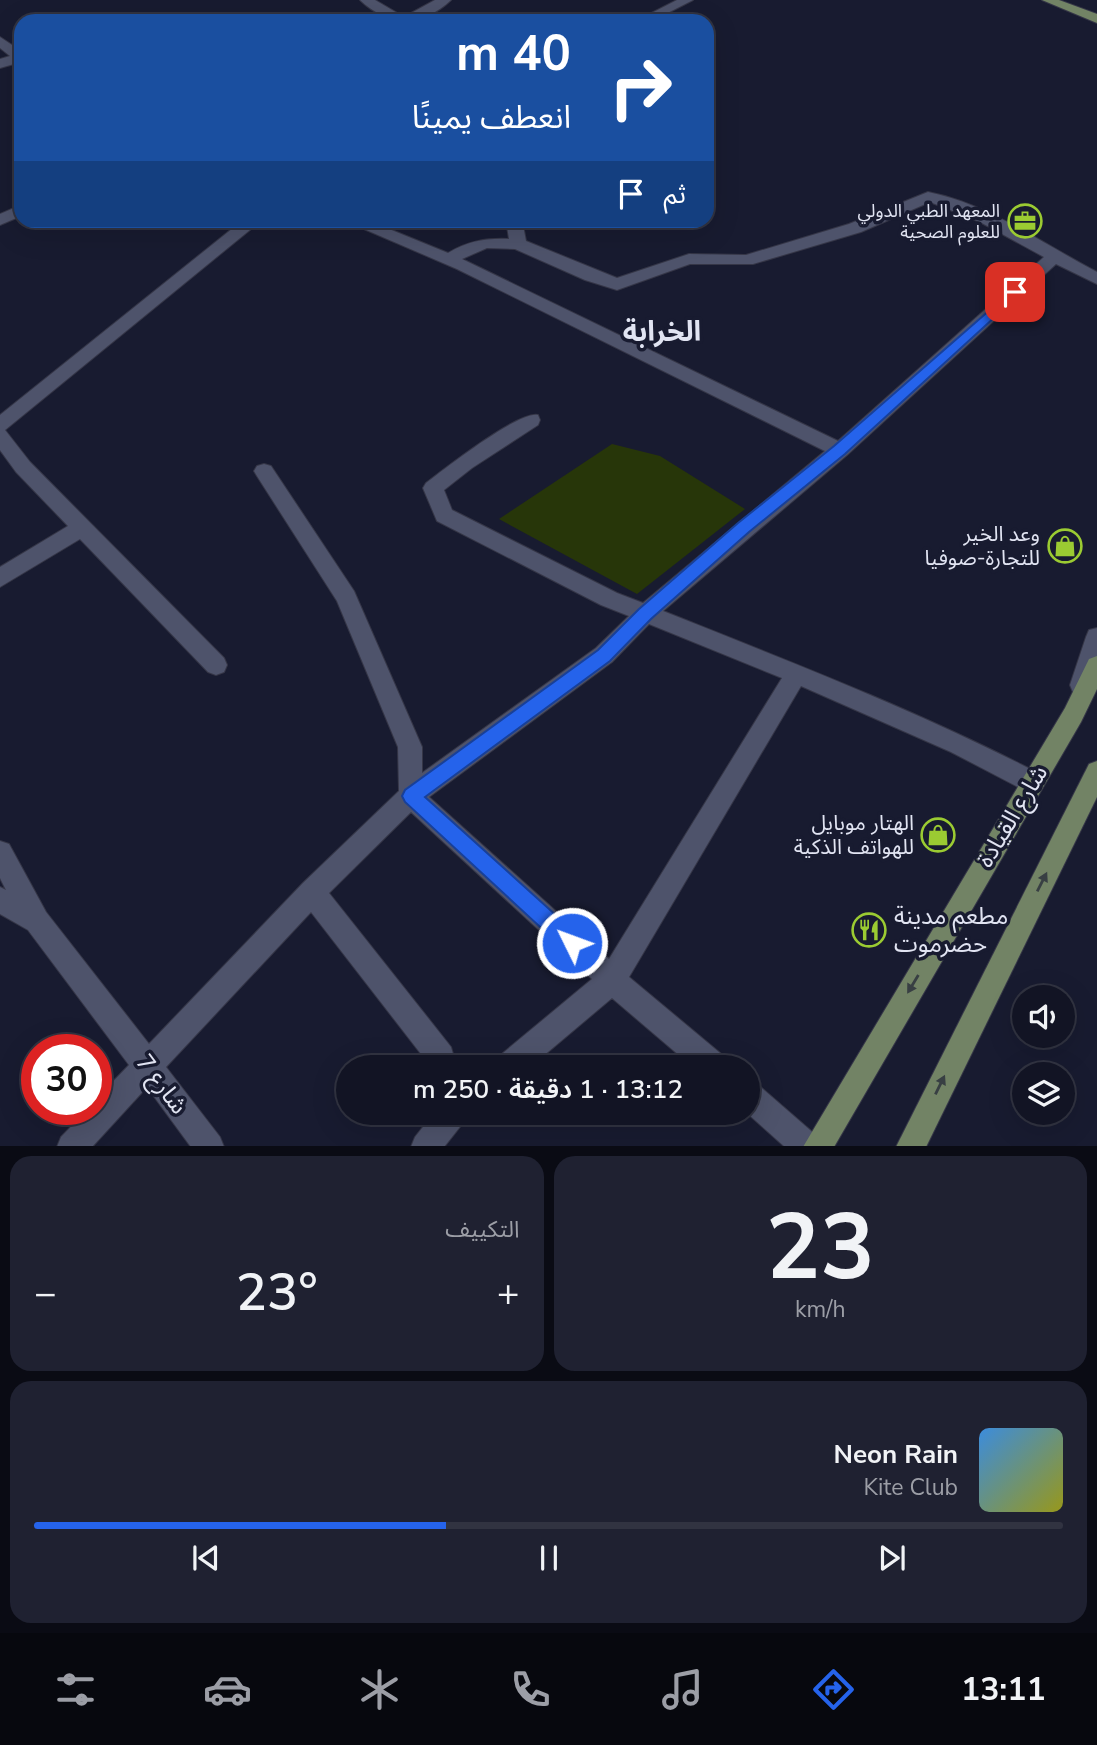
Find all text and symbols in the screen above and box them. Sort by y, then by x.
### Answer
text: 40 m [456,20,571,87]
icon: right [595,42,686,133]
text: انعطف يمينًا [412,96,571,139]
icon: arrive [612,175,650,213]
text: ثم [664,177,686,212]
place label: المعهد الطبي الدولي للعلوم الصحية [858,199,1000,246]
office icon: المعهد الطبي الدولي للعلوم الصحية [1006,202,1044,240]
pin [985,262,1045,322]
icon: arrive [996,273,1034,311]
district label: الخرابة [623,313,701,351]
place label: وعد الخير للتجارة-صوفيا [924,520,1040,572]
shop icon: وعد الخير للتجارة-صوفيا [1046,527,1084,565]
street label: شارع القيادة [969,759,1056,874]
place label: الهتار موبايل للهواتف الذكية [794,809,914,861]
shop icon: الهتار موبايل للهواتف الذكية [919,816,957,854]
one-way arrow [1036,872,1047,892]
place label: مطعم مدينة حضرموت [894,900,1008,960]
position arrow [535,906,609,980]
restaurant icon: مطعم مدينة حضرموت [850,911,888,949]
one-way arrow [906,974,919,993]
map controls [1012,985,1075,1125]
button: sound [1012,985,1075,1048]
speed limit sign: 30 [21,1034,112,1125]
street label: شارع 7 [128,1047,195,1121]
button: layers [1012,1062,1075,1125]
text: 13:12 · 1 دقيقة · 250 m [413,1072,683,1107]
one-way arrow [934,1075,945,1095]
text: 23 [766,1186,875,1310]
text: التكييف [445,1214,520,1245]
text: 23° [236,1257,318,1328]
text: − [34,1268,57,1319]
text: + [497,1268,520,1319]
text: km/h [795,1294,846,1325]
text: Neon Rain [833,1437,958,1472]
text: Kite Club [864,1472,958,1503]
icon: previous [187,1539,225,1577]
icon: pause [530,1539,568,1577]
icon: next [873,1539,911,1577]
icon: filters [51,1665,100,1714]
icon: car [203,1665,252,1714]
icon: climate [355,1665,404,1714]
icon: phone [506,1665,555,1714]
icon: music [658,1665,707,1714]
icon: directions [809,1665,858,1714]
text: 13:11 [961,1668,1046,1711]

